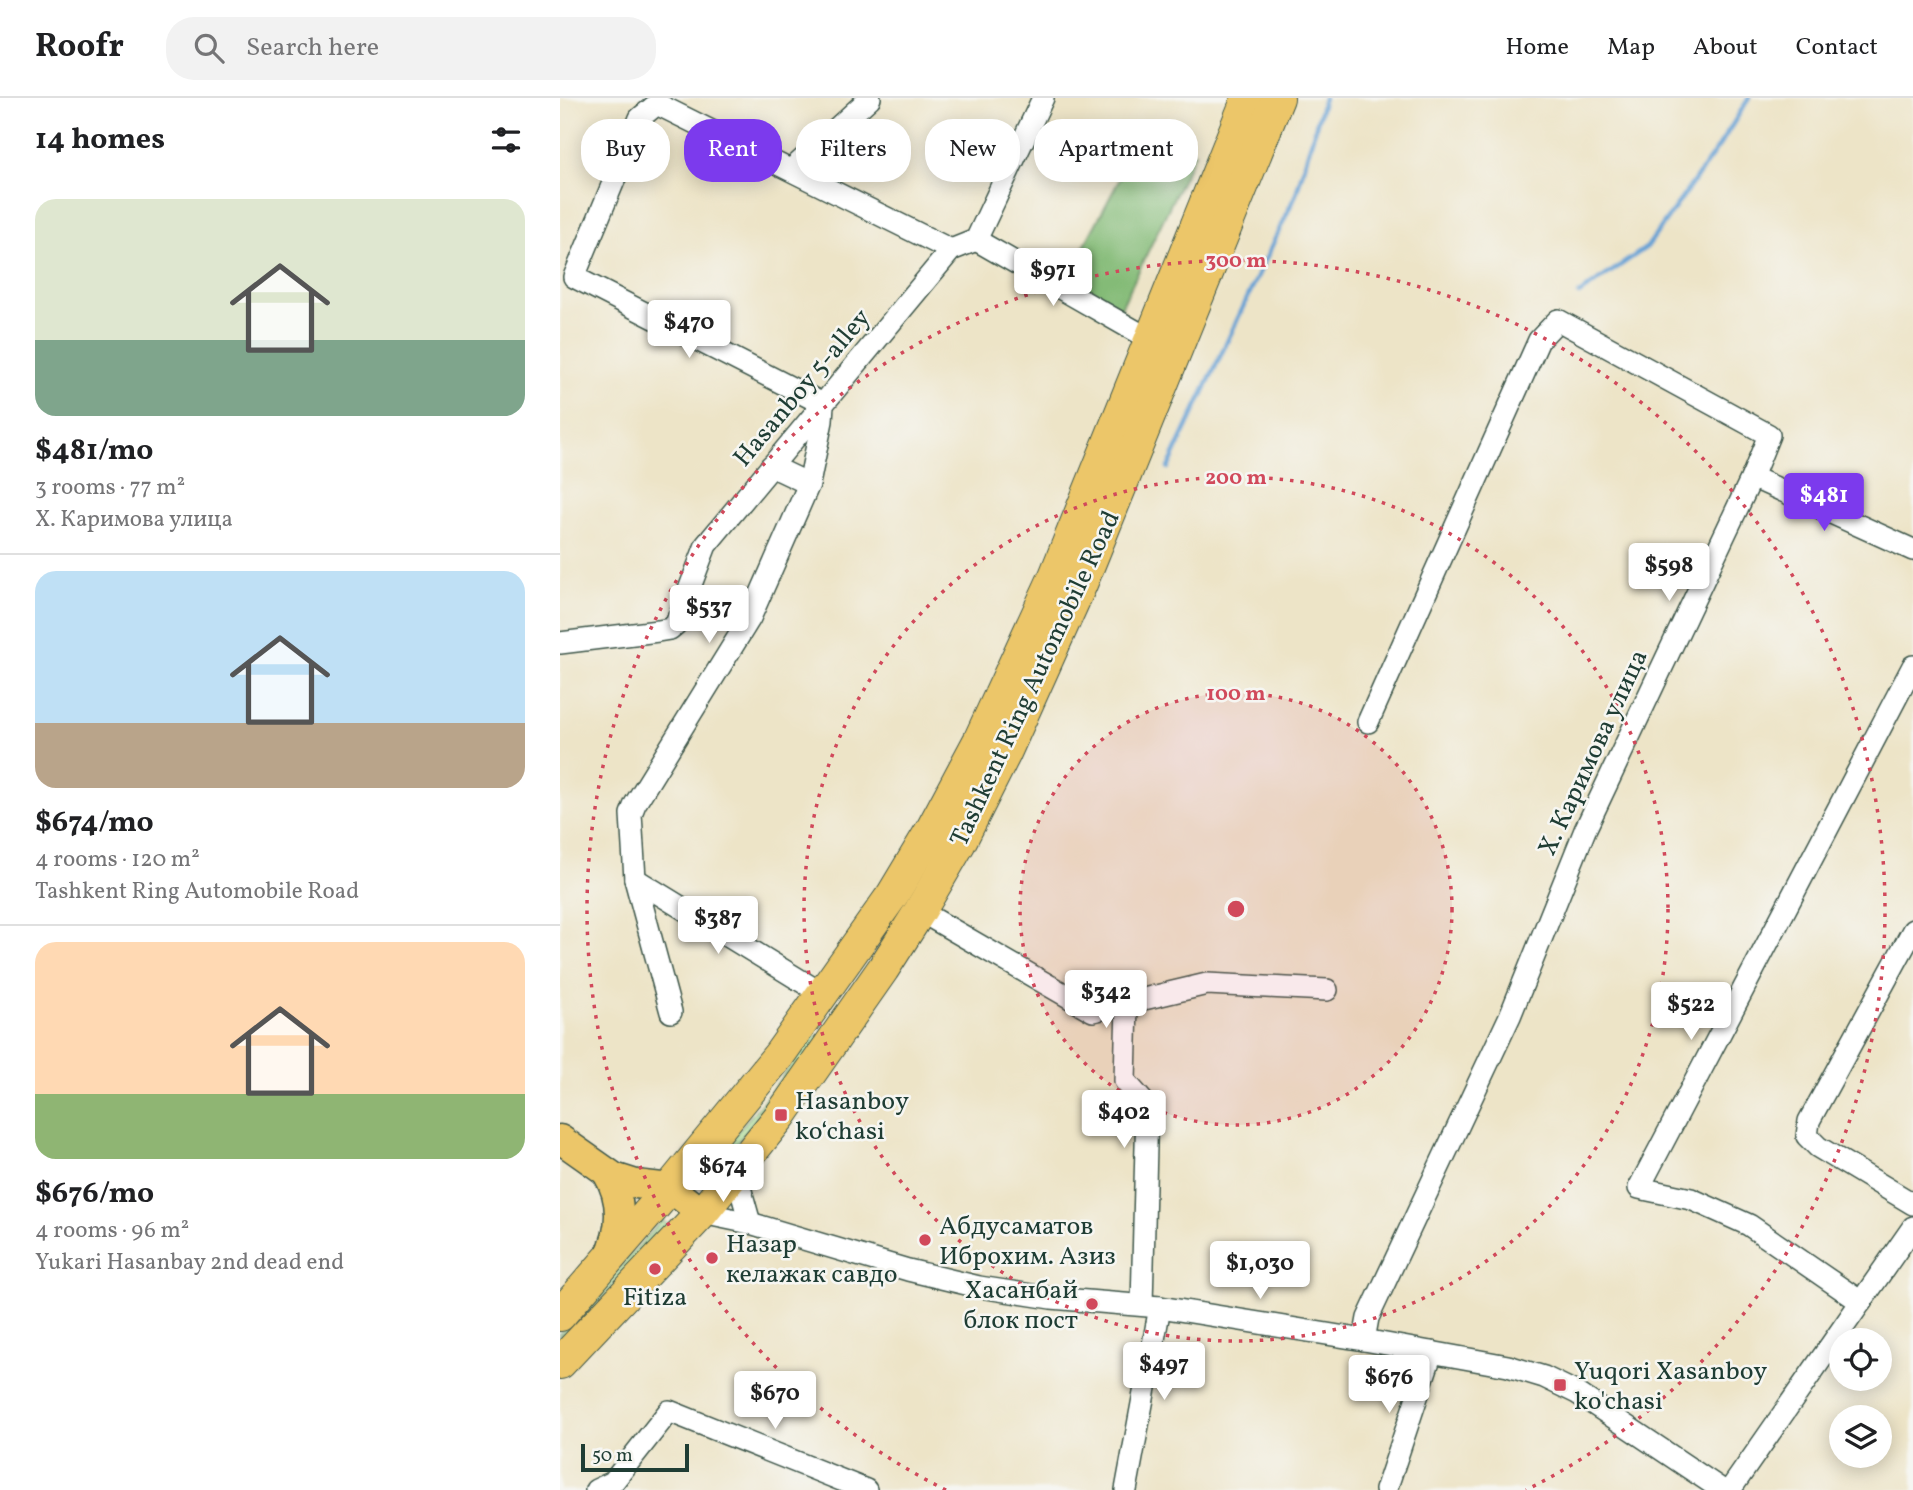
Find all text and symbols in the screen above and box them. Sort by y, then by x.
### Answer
search box [166,17,656,80]
text: Roofr [35,25,124,71]
icon: search [190,29,228,67]
text: Search here [246,30,379,66]
text: Home [1505,31,1569,65]
text: Map [1607,31,1655,65]
text: About [1693,31,1758,65]
text: Contact [1796,31,1878,65]
text: 14 homes [35,119,165,161]
chip: Buy [581,119,670,182]
chip: Rent [684,119,782,182]
chip: Filters [796,119,911,182]
chip: New [925,119,1020,182]
chip: Apartment [1034,119,1198,182]
icon: filters [487,121,525,159]
icon: home [217,245,343,371]
text: 300 m [1206,247,1266,276]
pin: $971 [1012,248,1094,308]
text: $971 [1030,255,1076,287]
pin: $470 [648,300,730,360]
street label: Hasanboy 5-alley [726,301,879,475]
text: $470 [664,307,714,339]
text: $481/mo [35,430,153,472]
text: 200 m [1205,464,1267,493]
text: 3 rooms · 77 m² [35,472,185,504]
pin: $481 [1783,474,1865,533]
text: $481 [1800,480,1848,512]
text: Х. Каримова улица [35,504,233,536]
street label: Tashkent Ring Automobile Road [942,505,1130,853]
pin: $598 [1628,544,1710,603]
text: $598 [1645,550,1693,582]
pin: $537 [668,586,750,645]
text: $537 [686,592,732,624]
icon: home [217,617,343,743]
street label: Х. Каримова улица [1530,644,1657,862]
text: 100 m [1206,680,1266,709]
text: $674/mo [35,802,154,844]
text: 4 rooms · 120 m² [35,844,200,876]
text: Tashkent Ring Automobile Road [35,876,359,908]
pin: $387 [677,896,759,956]
centre of rings [1224,897,1248,921]
text: $387 [694,903,742,935]
pin: $342 [1065,970,1147,1030]
text: $342 [1081,977,1131,1009]
pin: $522 [1650,982,1732,1042]
icon: home [217,988,343,1114]
text: $522 [1667,989,1715,1021]
place label: Hasanboy koʻchasi [795,1084,909,1150]
pin: $402 [1083,1090,1165,1150]
text: $402 [1098,1097,1150,1129]
marker: Hasanboy koʻchasi [773,1107,789,1123]
pin: $674 [682,1144,764,1204]
text: $674 [699,1151,747,1183]
text: $676/mo [35,1173,154,1215]
place label: Абдусаматов Иброхим. Азиз [939,1209,1116,1275]
text: 4 rooms · 96 m² [35,1215,189,1247]
place label: Назар келажак савдо [726,1227,898,1293]
marker: Абдусаматов Иброхим. Азиз [917,1232,933,1248]
pin: $1,030 [1203,1242,1317,1301]
text: Yukari Hasanbay 2nd dead end [35,1247,344,1279]
text: $1,030 [1226,1248,1294,1280]
marker: Назар келажак савдо [704,1250,720,1266]
marker: Fitiza [647,1261,663,1277]
place label: Хасанбай блок пост [963,1273,1078,1339]
place label: Fitiza [623,1280,687,1316]
marker: Хасанбай блок пост [1084,1296,1100,1312]
map controls [1829,1328,1892,1468]
button: locate [1829,1328,1892,1391]
pin: $497 [1123,1342,1205,1402]
text: $497 [1139,1349,1189,1381]
place label: Yuqori Xasanboy ko'chasi [1574,1354,1767,1420]
pin: $676 [1348,1356,1430,1415]
text: $676 [1365,1362,1413,1394]
pin: $670 [734,1372,816,1431]
marker: Yuqori Xasanboy ko'chasi [1552,1377,1568,1393]
text: $670 [750,1378,800,1410]
button: layers [1829,1405,1892,1468]
scale bar [581,1441,690,1473]
text: 50 m [592,1443,633,1469]

